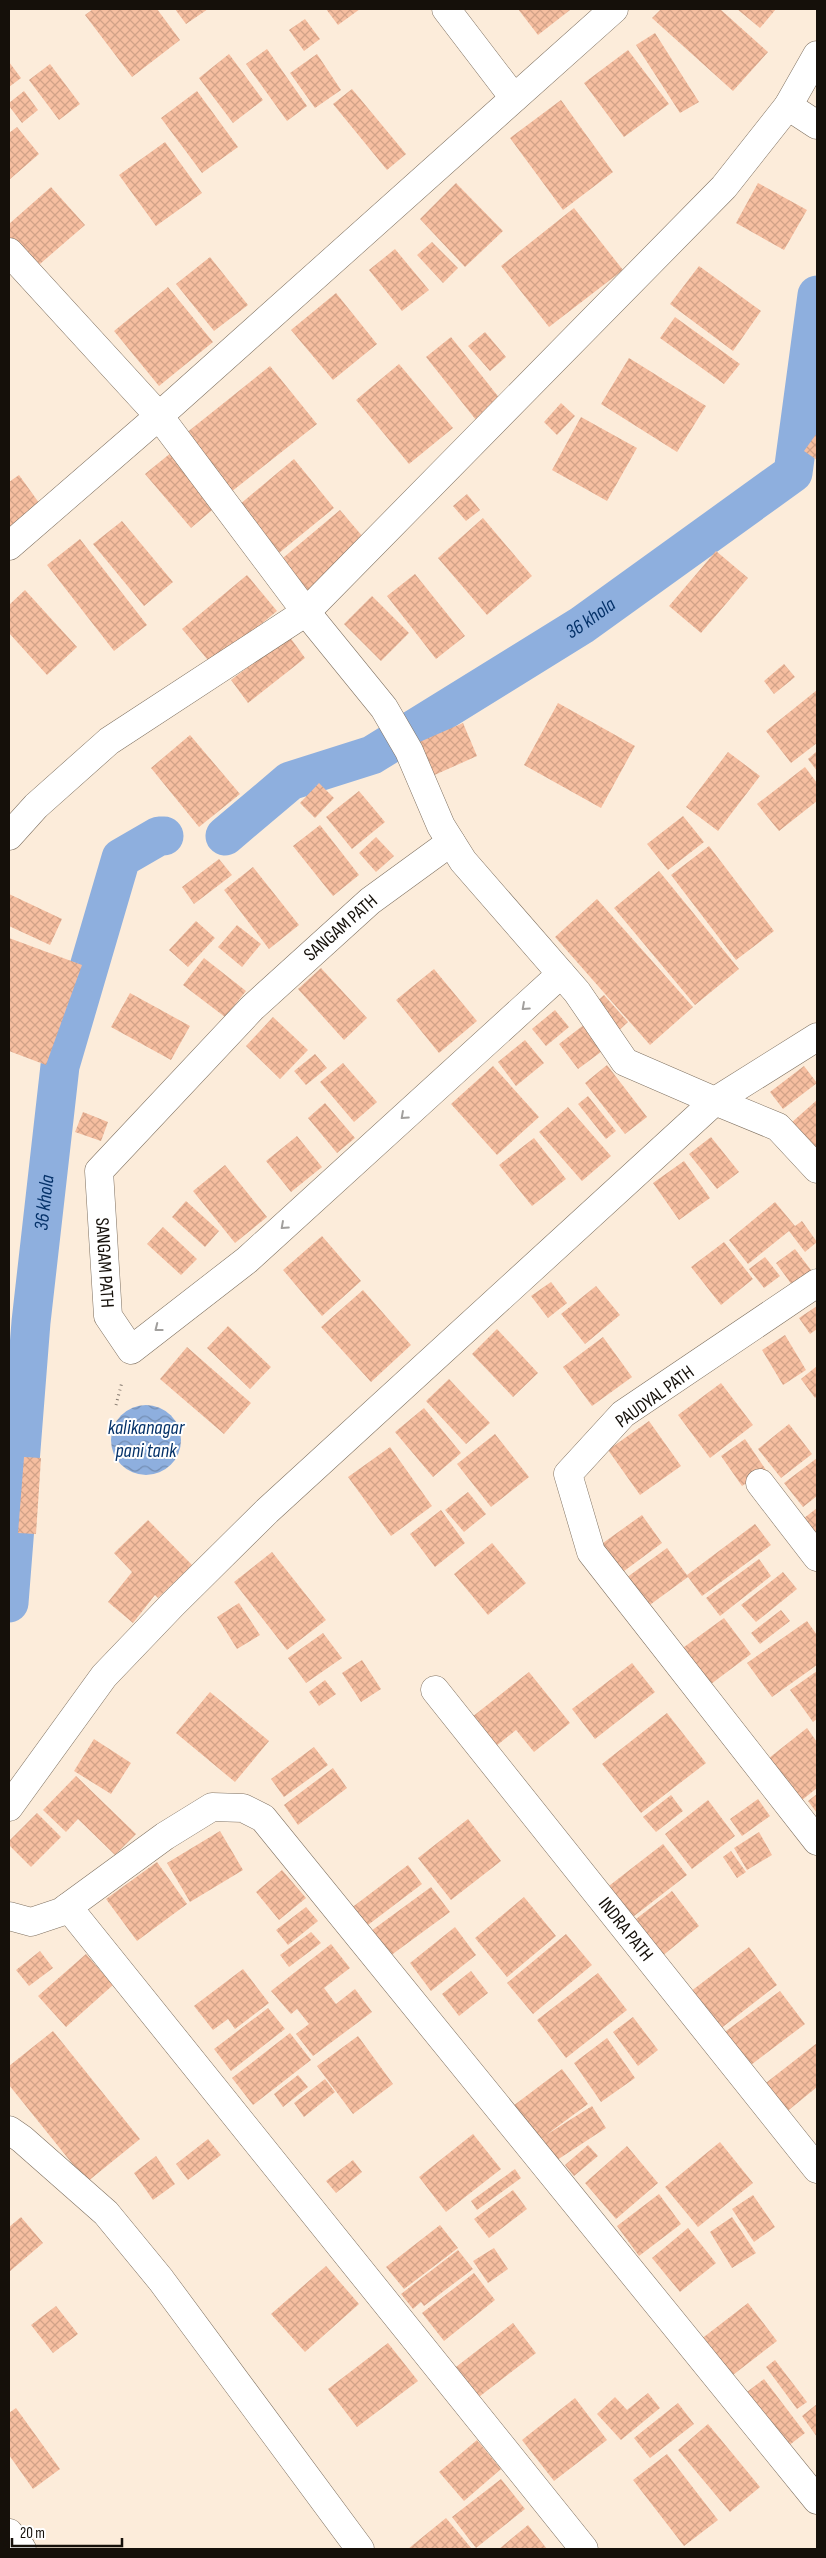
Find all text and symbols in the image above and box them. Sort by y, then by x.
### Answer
water label: 36 khola [561,593,620,644]
street label: SANGAM PATH [299,890,383,966]
one-way arrow [521,1001,530,1010]
one-way arrow [401,1110,410,1119]
water label: 36 khola [29,1174,60,1232]
street label: SANGAM PATH [90,1217,119,1309]
one-way arrow [281,1220,290,1229]
one-way arrow [155,1322,164,1331]
street label: PAUDYAL PATH [611,1361,699,1433]
water label: kalikanagar pani tank [108,1416,186,1463]
street label: INDRA PATH [593,1893,658,1966]
scale bar [12,2516,122,2548]
text: 20 m [20,2524,45,2543]

